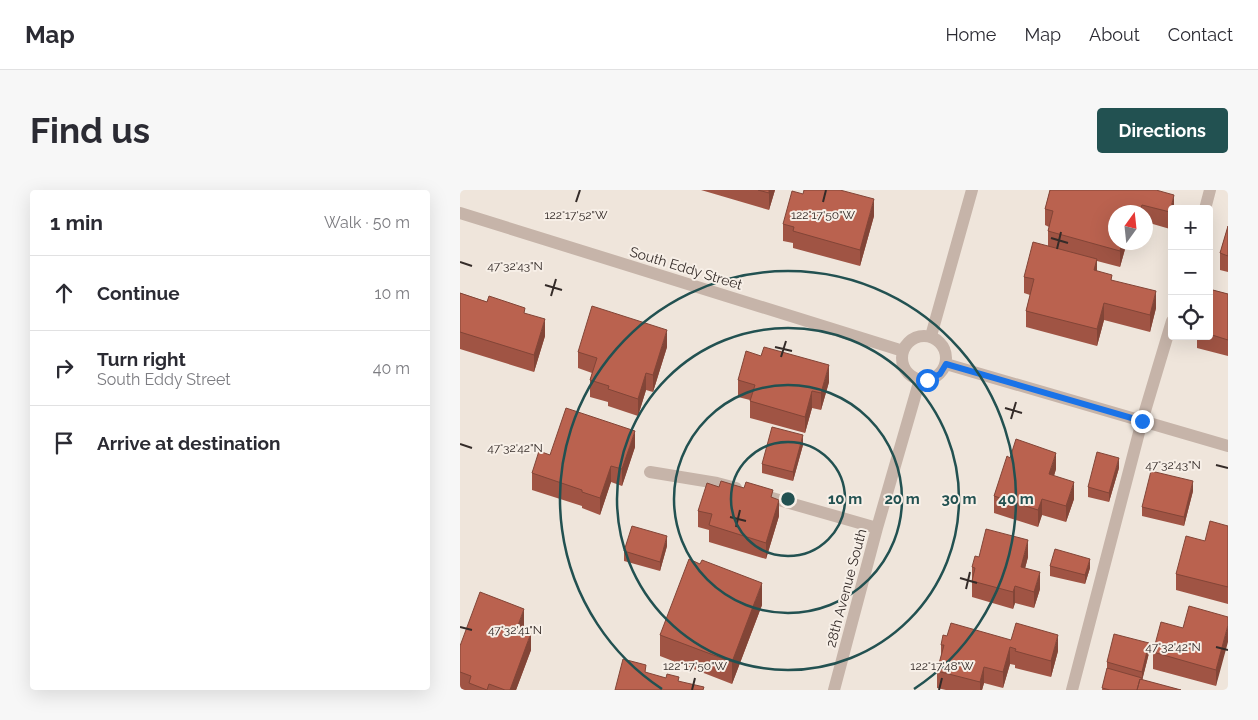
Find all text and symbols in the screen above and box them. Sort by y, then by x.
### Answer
text: Map [25,20,75,49]
text: Home [945,24,996,45]
text: Map [1024,24,1061,45]
text: About [1089,24,1140,45]
text: Contact [1168,24,1233,45]
button: Directions [1097,108,1228,153]
text: Find us [30,110,150,151]
north arrow [1108,205,1153,250]
map controls [1168,205,1213,340]
button: + [1168,205,1213,250]
text: 122°17'52"W [544,208,608,222]
text: 122°17'50"W [791,208,856,222]
text: 1 min [50,210,103,235]
text: Walk · 50 m [324,213,410,232]
street label: South Eddy Street [628,243,745,293]
button: − [1168,250,1213,295]
text: 47°32'43"N [487,259,543,273]
icon: ahead [50,279,78,307]
text: Continue [97,282,180,304]
text: 10 m [375,284,410,303]
button: locate [1168,295,1213,340]
text: Turn right [97,348,186,370]
icon: right [50,354,78,382]
text: 40 m [373,359,410,378]
route start [916,369,939,392]
text: South Eddy Street [97,370,231,389]
route end [1131,410,1154,433]
icon: arrive [50,429,78,457]
text: Arrive at destination [97,432,281,454]
text: 47°32'42"N [487,441,543,455]
text: 47°32'43"N [1145,458,1201,472]
centre of rings [779,490,797,508]
text: 10 m [828,490,862,508]
text: 20 m [884,490,920,508]
text: 30 m [941,490,977,508]
text: 40 m [998,490,1034,508]
street label: 28th Avenue South [822,527,870,649]
text: 47°32'41"N [488,623,542,637]
text: 47°32'42"N [1145,640,1201,654]
text: 122°17'50"W [663,659,728,673]
text: 122°17'48"W [910,659,974,673]

